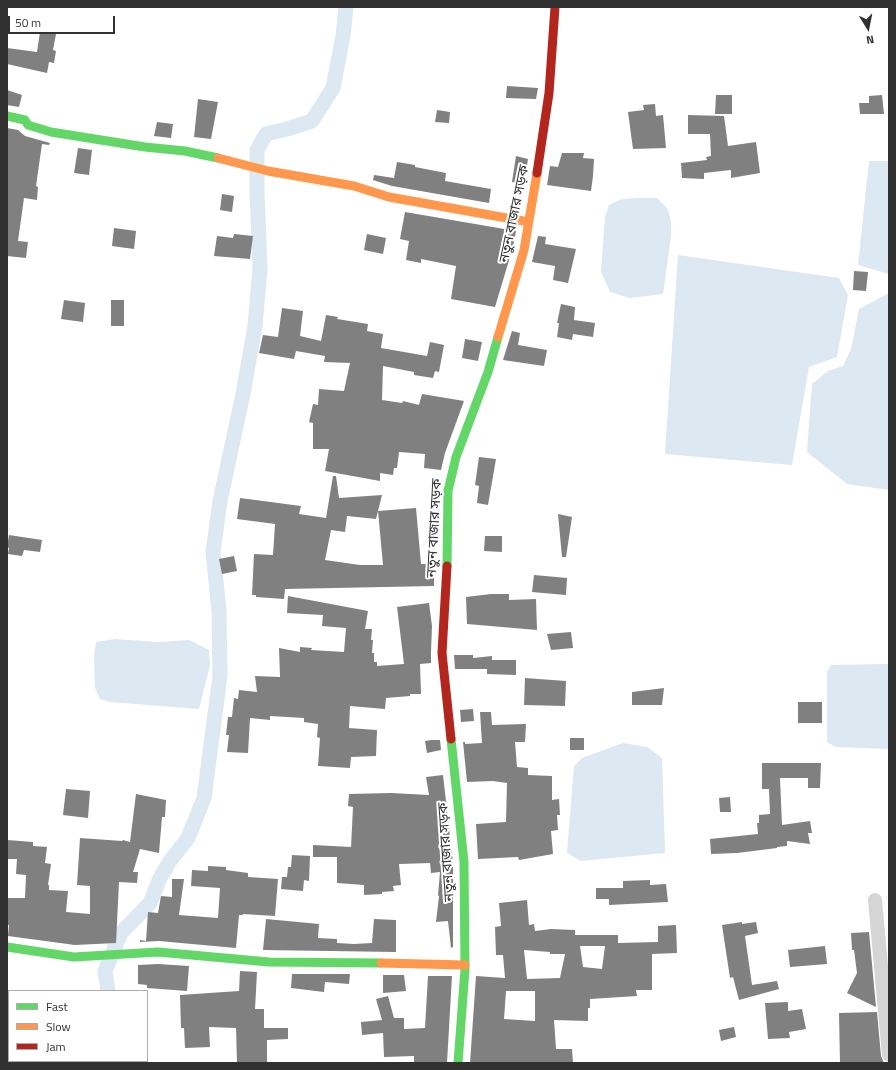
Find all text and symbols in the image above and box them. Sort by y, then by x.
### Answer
scale bar [10,8,117,34]
north arrow [848,8,888,48]
text: 50 m [15,13,41,32]
text: N [865,31,875,48]
street label: নতুন বাজার সড়ক [496,164,534,264]
street label: নতুন বাজার সড়ক [424,478,446,578]
street label: নতুন বাজার সড়ক [435,802,459,902]
legend [8,990,148,1062]
text: Fast [46,997,68,1016]
text: Slow [46,1017,71,1036]
text: Jam [46,1037,66,1056]

